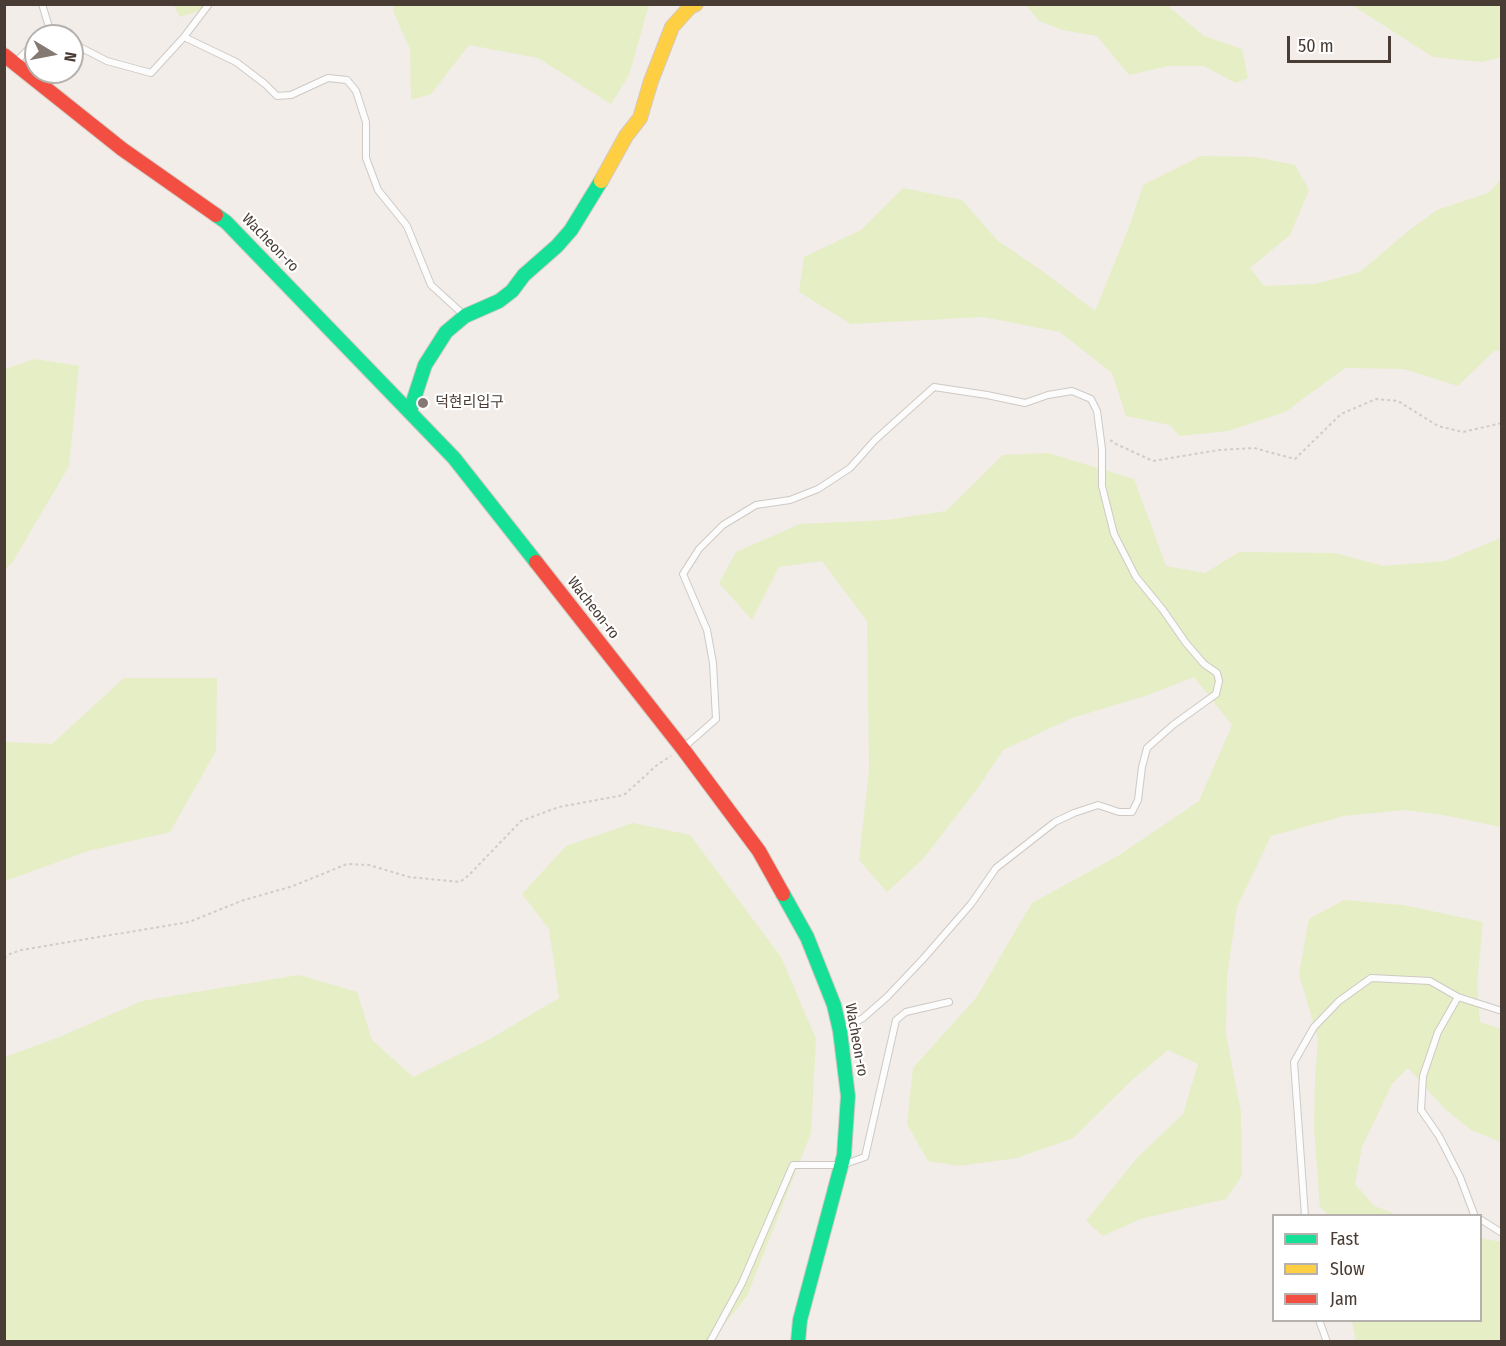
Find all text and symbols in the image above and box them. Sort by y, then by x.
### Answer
north arrow [24,24,84,84]
scale bar [1290,24,1394,62]
text: 50 m [1298,35,1334,57]
text: N [60,50,80,63]
street label: Wacheon-ro [238,210,302,276]
place label: 덕현리입구 [435,394,504,412]
marker: 덕현리입구 [416,396,430,410]
street label: Wacheon-ro [563,573,623,643]
street label: Wacheon-ro [841,1002,871,1078]
legend [1272,1214,1482,1322]
text: Fast [1330,1228,1359,1250]
text: Slow [1330,1258,1365,1280]
text: Jam [1330,1288,1358,1310]

